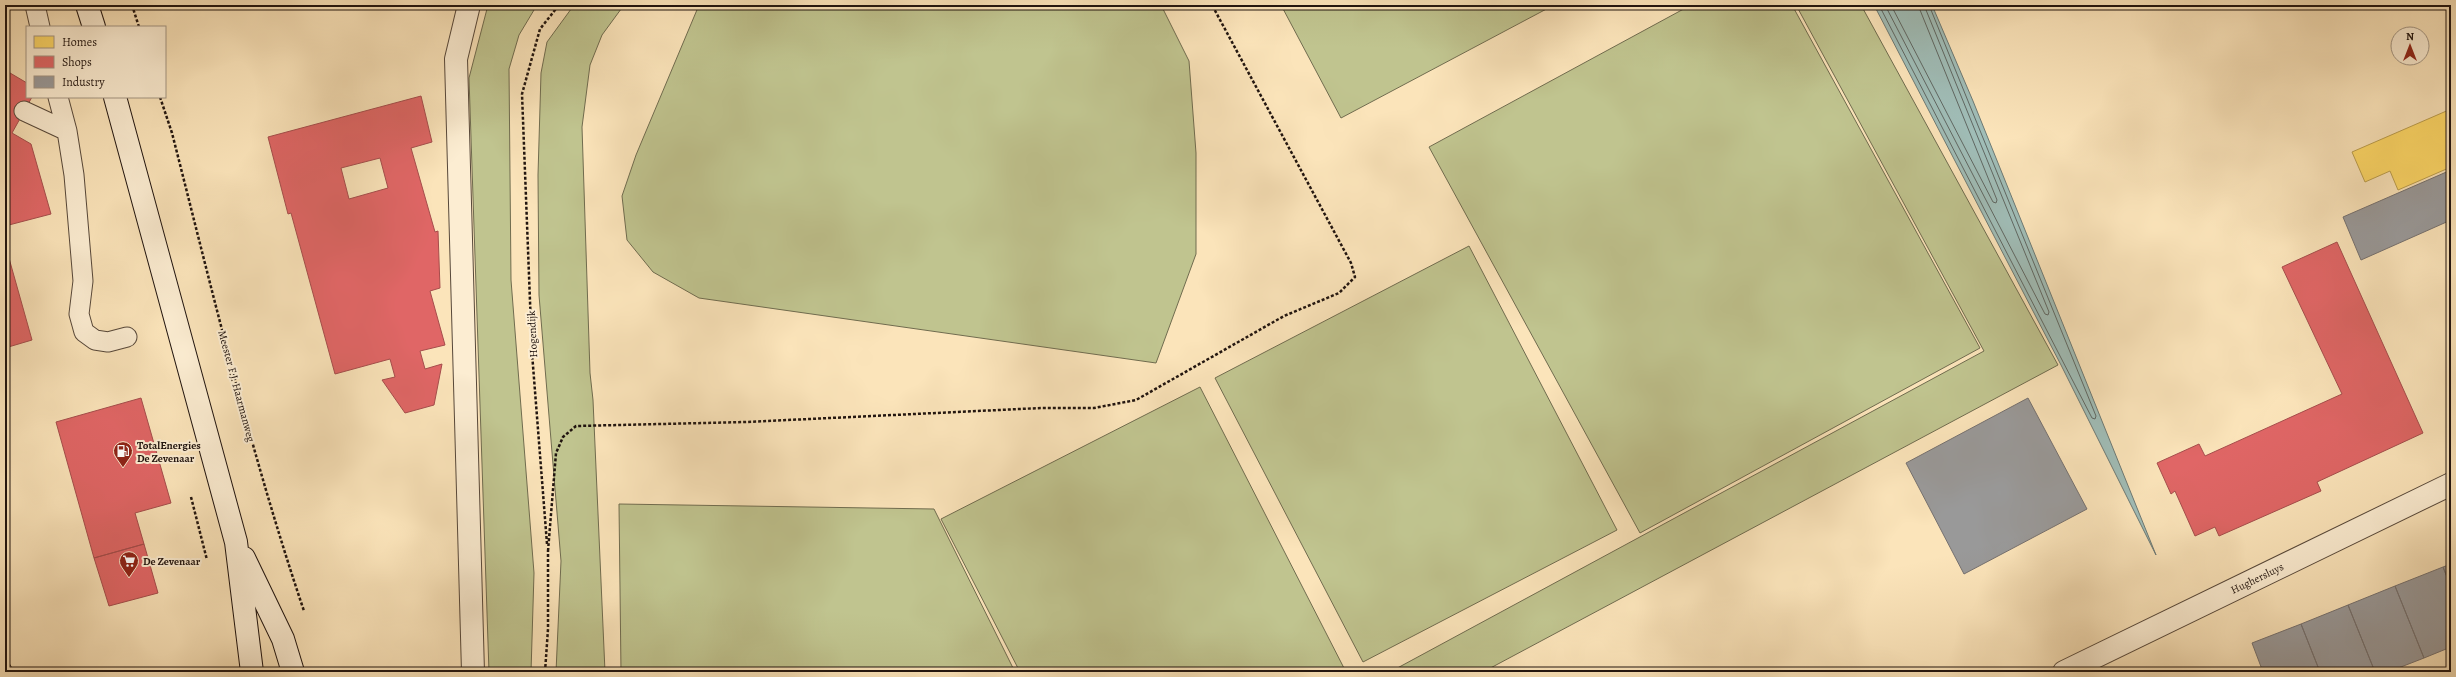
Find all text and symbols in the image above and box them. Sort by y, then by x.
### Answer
legend [26,26,166,98]
north arrow [2390,26,2430,66]
text: N [2406,29,2414,44]
text: Homes [62,34,97,50]
text: Shops [62,54,92,70]
text: Industry [62,74,105,90]
street label: Hogendijk [524,309,541,358]
street label: Meester F.J. Haarmanweg [214,329,259,444]
place label: TotalEnergies De Zevenaar [137,438,201,466]
fuel station icon: TotalEnergies De Zevenaar [112,440,134,468]
supermarket icon: De Zevenaar [118,550,140,578]
place label: De Zevenaar [143,554,201,569]
street label: Hughersluys [2228,559,2286,598]

